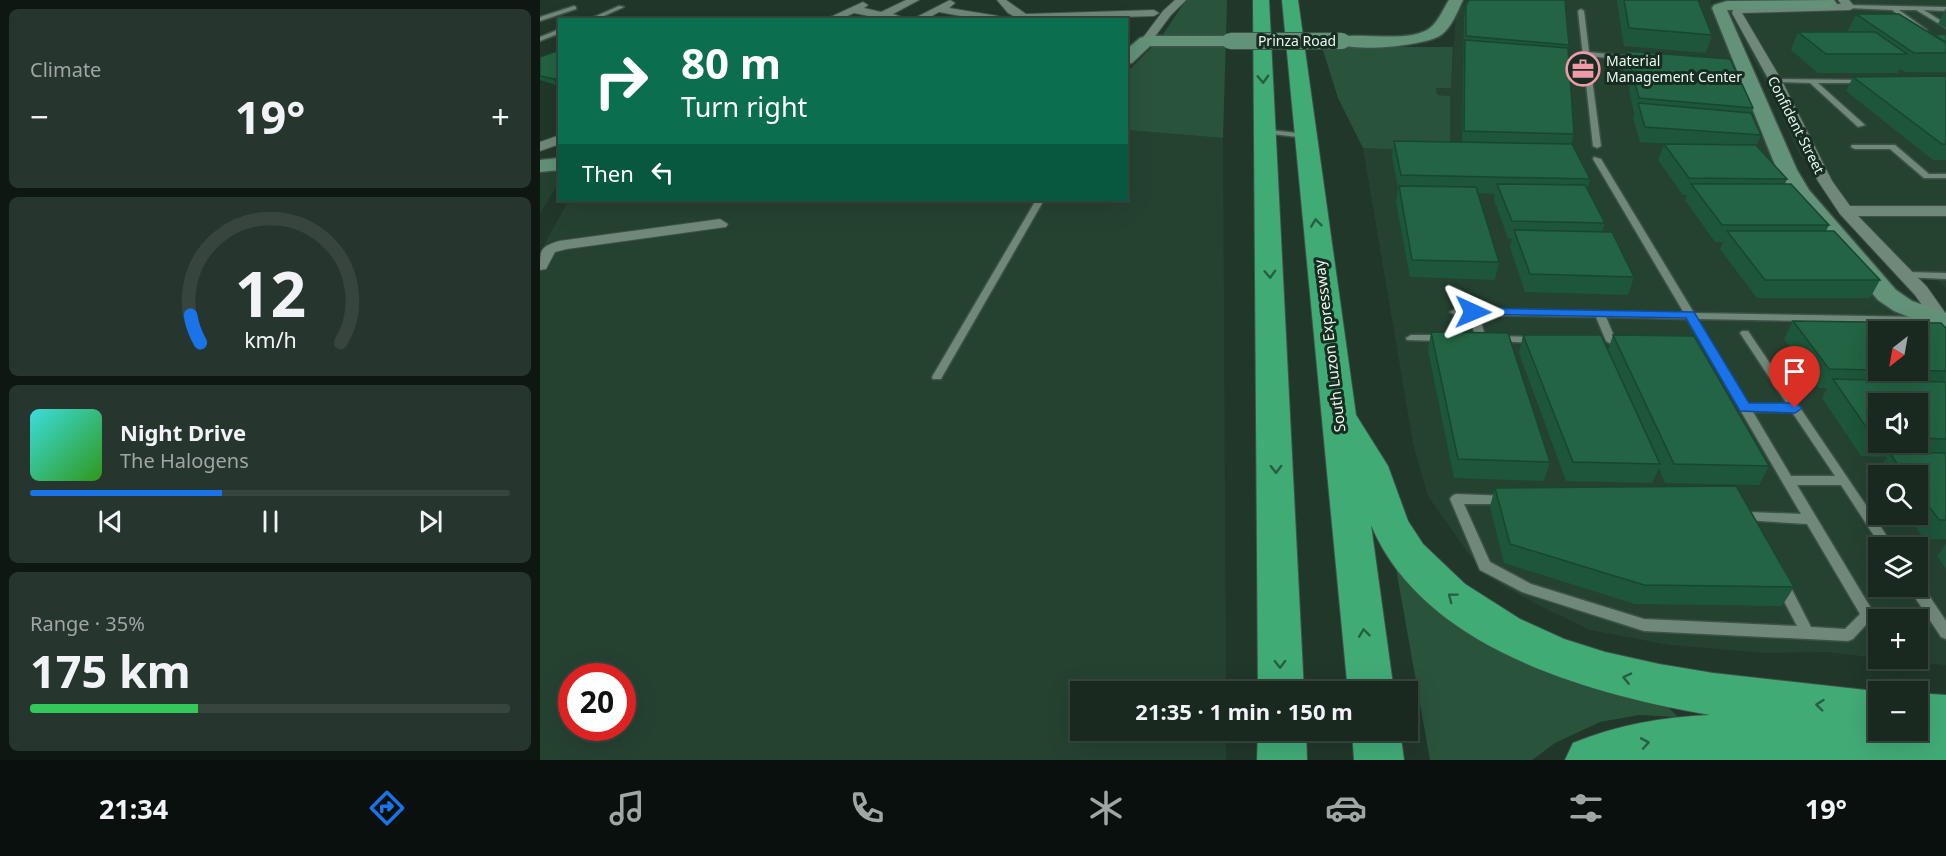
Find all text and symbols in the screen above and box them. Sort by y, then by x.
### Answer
street label: Prinza Road [1258,31,1336,50]
text: 80 m [681,34,781,91]
icon: right [582,42,660,120]
office icon: Material Management Center [1565,51,1601,87]
place label: Material Management Center [1606,51,1742,86]
text: Climate [30,56,101,83]
street label: Confident Street [1764,73,1829,177]
one-way arrow [1256,75,1269,84]
text: 19° [235,86,305,147]
text: Turn right [681,88,807,125]
text: − [30,94,49,139]
text: + [491,94,510,139]
icon: left [646,156,679,189]
text: Then [582,158,634,188]
one-way arrow [1310,219,1323,228]
text: 12 [234,250,306,335]
street label: South Luzon Expressway [1308,258,1350,434]
one-way arrow [1263,270,1276,279]
position arrow [1441,280,1505,344]
north arrow [1868,321,1928,381]
map controls [1868,321,1928,741]
text: km/h [244,326,296,355]
pin [1769,346,1820,408]
icon: arrive [1778,355,1811,388]
button: sound [1868,393,1928,453]
text: Night Drive [120,417,246,447]
text: The Halogens [120,447,249,474]
one-way arrow [1270,465,1282,474]
button: search [1868,465,1928,525]
icon: previous [94,505,127,538]
icon: pause [254,505,287,538]
icon: next [414,505,447,538]
button: layers [1868,537,1928,597]
one-way arrow [1447,593,1458,604]
button: + [1868,609,1928,669]
text: Range · 35% [30,610,145,637]
one-way arrow [1359,629,1371,638]
text: 175 km [30,640,191,701]
one-way arrow [1274,660,1286,669]
speed limit sign: 20 [558,663,636,741]
one-way arrow [1622,672,1632,685]
button: − [1868,681,1928,741]
text: 21:35 · 1 min · 150 m [1135,696,1353,726]
one-way arrow [1815,699,1824,712]
one-way arrow [1640,737,1650,750]
icon: directions [366,787,408,829]
icon: music [606,787,648,829]
icon: phone [846,787,888,829]
icon: climate [1085,787,1127,829]
icon: car [1325,787,1367,829]
icon: filters [1565,787,1607,829]
text: 21:34 [99,790,168,827]
text: 19° [1805,790,1847,827]

